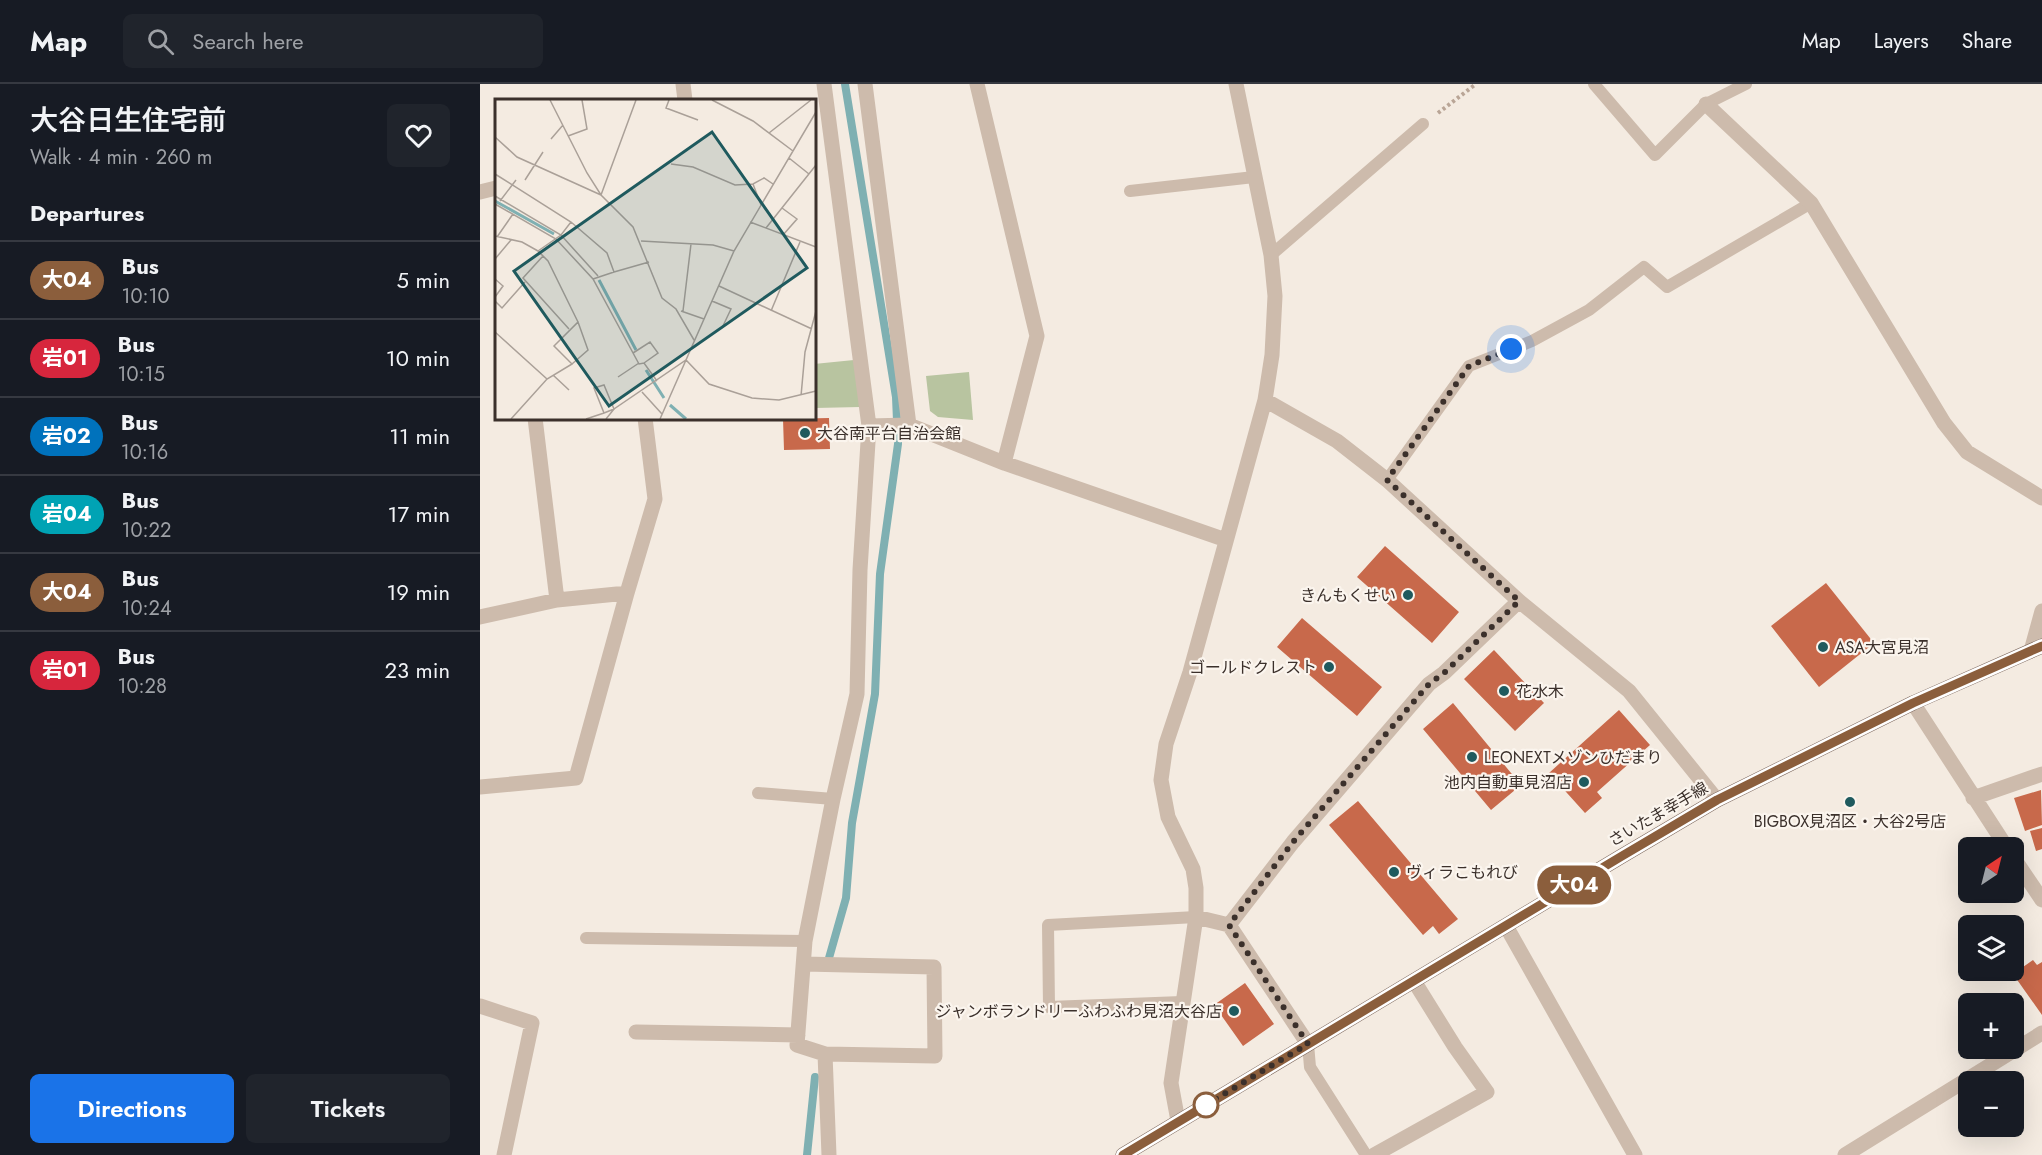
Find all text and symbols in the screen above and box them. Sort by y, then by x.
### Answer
search box [123,14,543,68]
text: Map [30,21,87,62]
icon: search [144,25,177,58]
text: Search here [192,25,304,57]
text: Map [1802,26,1841,56]
text: Layers [1874,26,1929,56]
text: Share [1962,26,2012,56]
inset map [495,99,816,420]
text: 大谷日生住宅前 [30,100,226,141]
button: heart [387,104,450,167]
text: Walk · 4 min · 260 m [30,143,212,172]
text: Departures [30,197,144,229]
text: Bus [122,250,159,282]
text: 5 min [397,264,450,296]
text: 大04 [42,265,92,295]
text: 10:10 [122,282,170,311]
text: Bus [118,328,155,360]
your location [1496,334,1526,364]
text: 10 min [386,342,450,374]
text: 岩01 [42,343,88,373]
text: 10:15 [118,360,165,389]
text: Bus [121,406,158,438]
text: 11 min [389,420,450,452]
text: 岩02 [42,421,91,451]
place label: 大谷南平台自治会館 [817,422,961,445]
marker: 大谷南平台自治会館 [798,426,812,440]
text: 10:16 [121,438,168,467]
text: Bus [122,484,159,516]
text: 17 min [388,498,450,530]
text: 岩04 [42,499,92,529]
text: 10:22 [122,516,171,545]
text: Bus [122,562,159,594]
text: 19 min [386,576,450,608]
text: 大04 [42,577,92,607]
place label: きんもくせい [1300,584,1396,607]
marker: きんもくせい [1401,588,1415,602]
text: 10:24 [122,594,172,623]
place label: ASA大宮見沼 [1835,636,1929,659]
text: Bus [118,640,155,672]
marker: ASA大宮見沼 [1816,640,1830,654]
text: 23 min [384,654,450,686]
text: 岩01 [42,655,88,685]
place label: ゴールドクレスト [1189,656,1317,679]
marker: ゴールドクレスト [1322,660,1336,674]
text: 10:28 [118,672,167,701]
place label: 花水木 [1516,680,1564,703]
marker: 花水木 [1497,684,1511,698]
place label: LEONEXTメゾンひだまり [1484,746,1662,769]
marker: LEONEXTメゾンひだまり [1465,750,1479,764]
place label: 池内自動車見沼店 [1444,771,1572,794]
marker: 池内自動車見沼店 [1577,775,1591,789]
street label: さいたま幸手線 [1604,776,1712,852]
marker: BIGBOX見沼区・大谷2号店 [1843,795,1857,809]
place label: BIGBOX見沼区・大谷2号店 [1754,810,1946,833]
north arrow [1958,837,2024,903]
map controls [1958,837,2024,1137]
place label: ヴィラこもれび [1406,861,1518,884]
marker: ヴィラこもれび [1387,865,1401,879]
line badge: 大04 [1540,866,1608,904]
text: 大04 [1549,870,1599,900]
button: layers [1958,915,2024,981]
button: + [1958,993,2024,1059]
place label: ジャンボランドリーふわふわ見沼大谷店 [935,1000,1222,1023]
marker: ジャンボランドリーふわふわ見沼大谷店 [1227,1004,1241,1018]
button: − [1958,1071,2024,1137]
button: Directions [30,1074,234,1143]
button: Tickets [246,1074,450,1143]
unlabelled marker [1193,1092,1219,1118]

